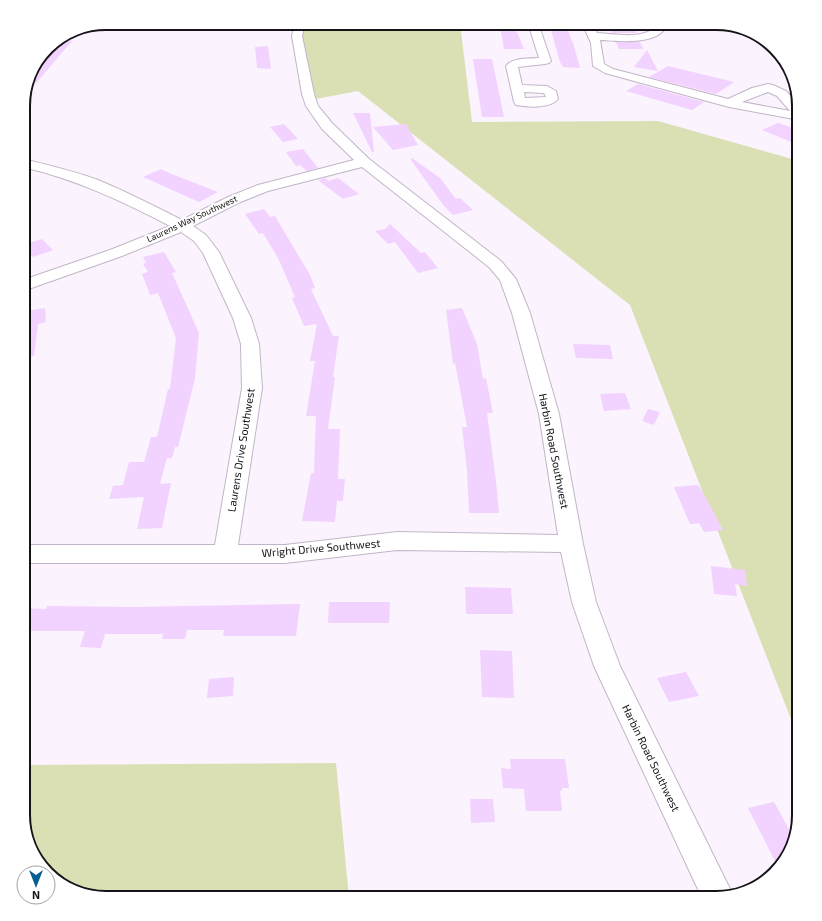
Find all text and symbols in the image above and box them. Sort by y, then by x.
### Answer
street label: Laurens Way Southwest [145,192,239,244]
street label: Laurens Drive Southwest [224,387,257,513]
street label: Harbin Road Southwest [537,392,572,510]
street label: Wright Drive Southwest [261,536,381,559]
street label: Harbin Road Southwest [620,702,683,813]
north arrow [16,865,56,905]
text: N [32,889,40,902]

